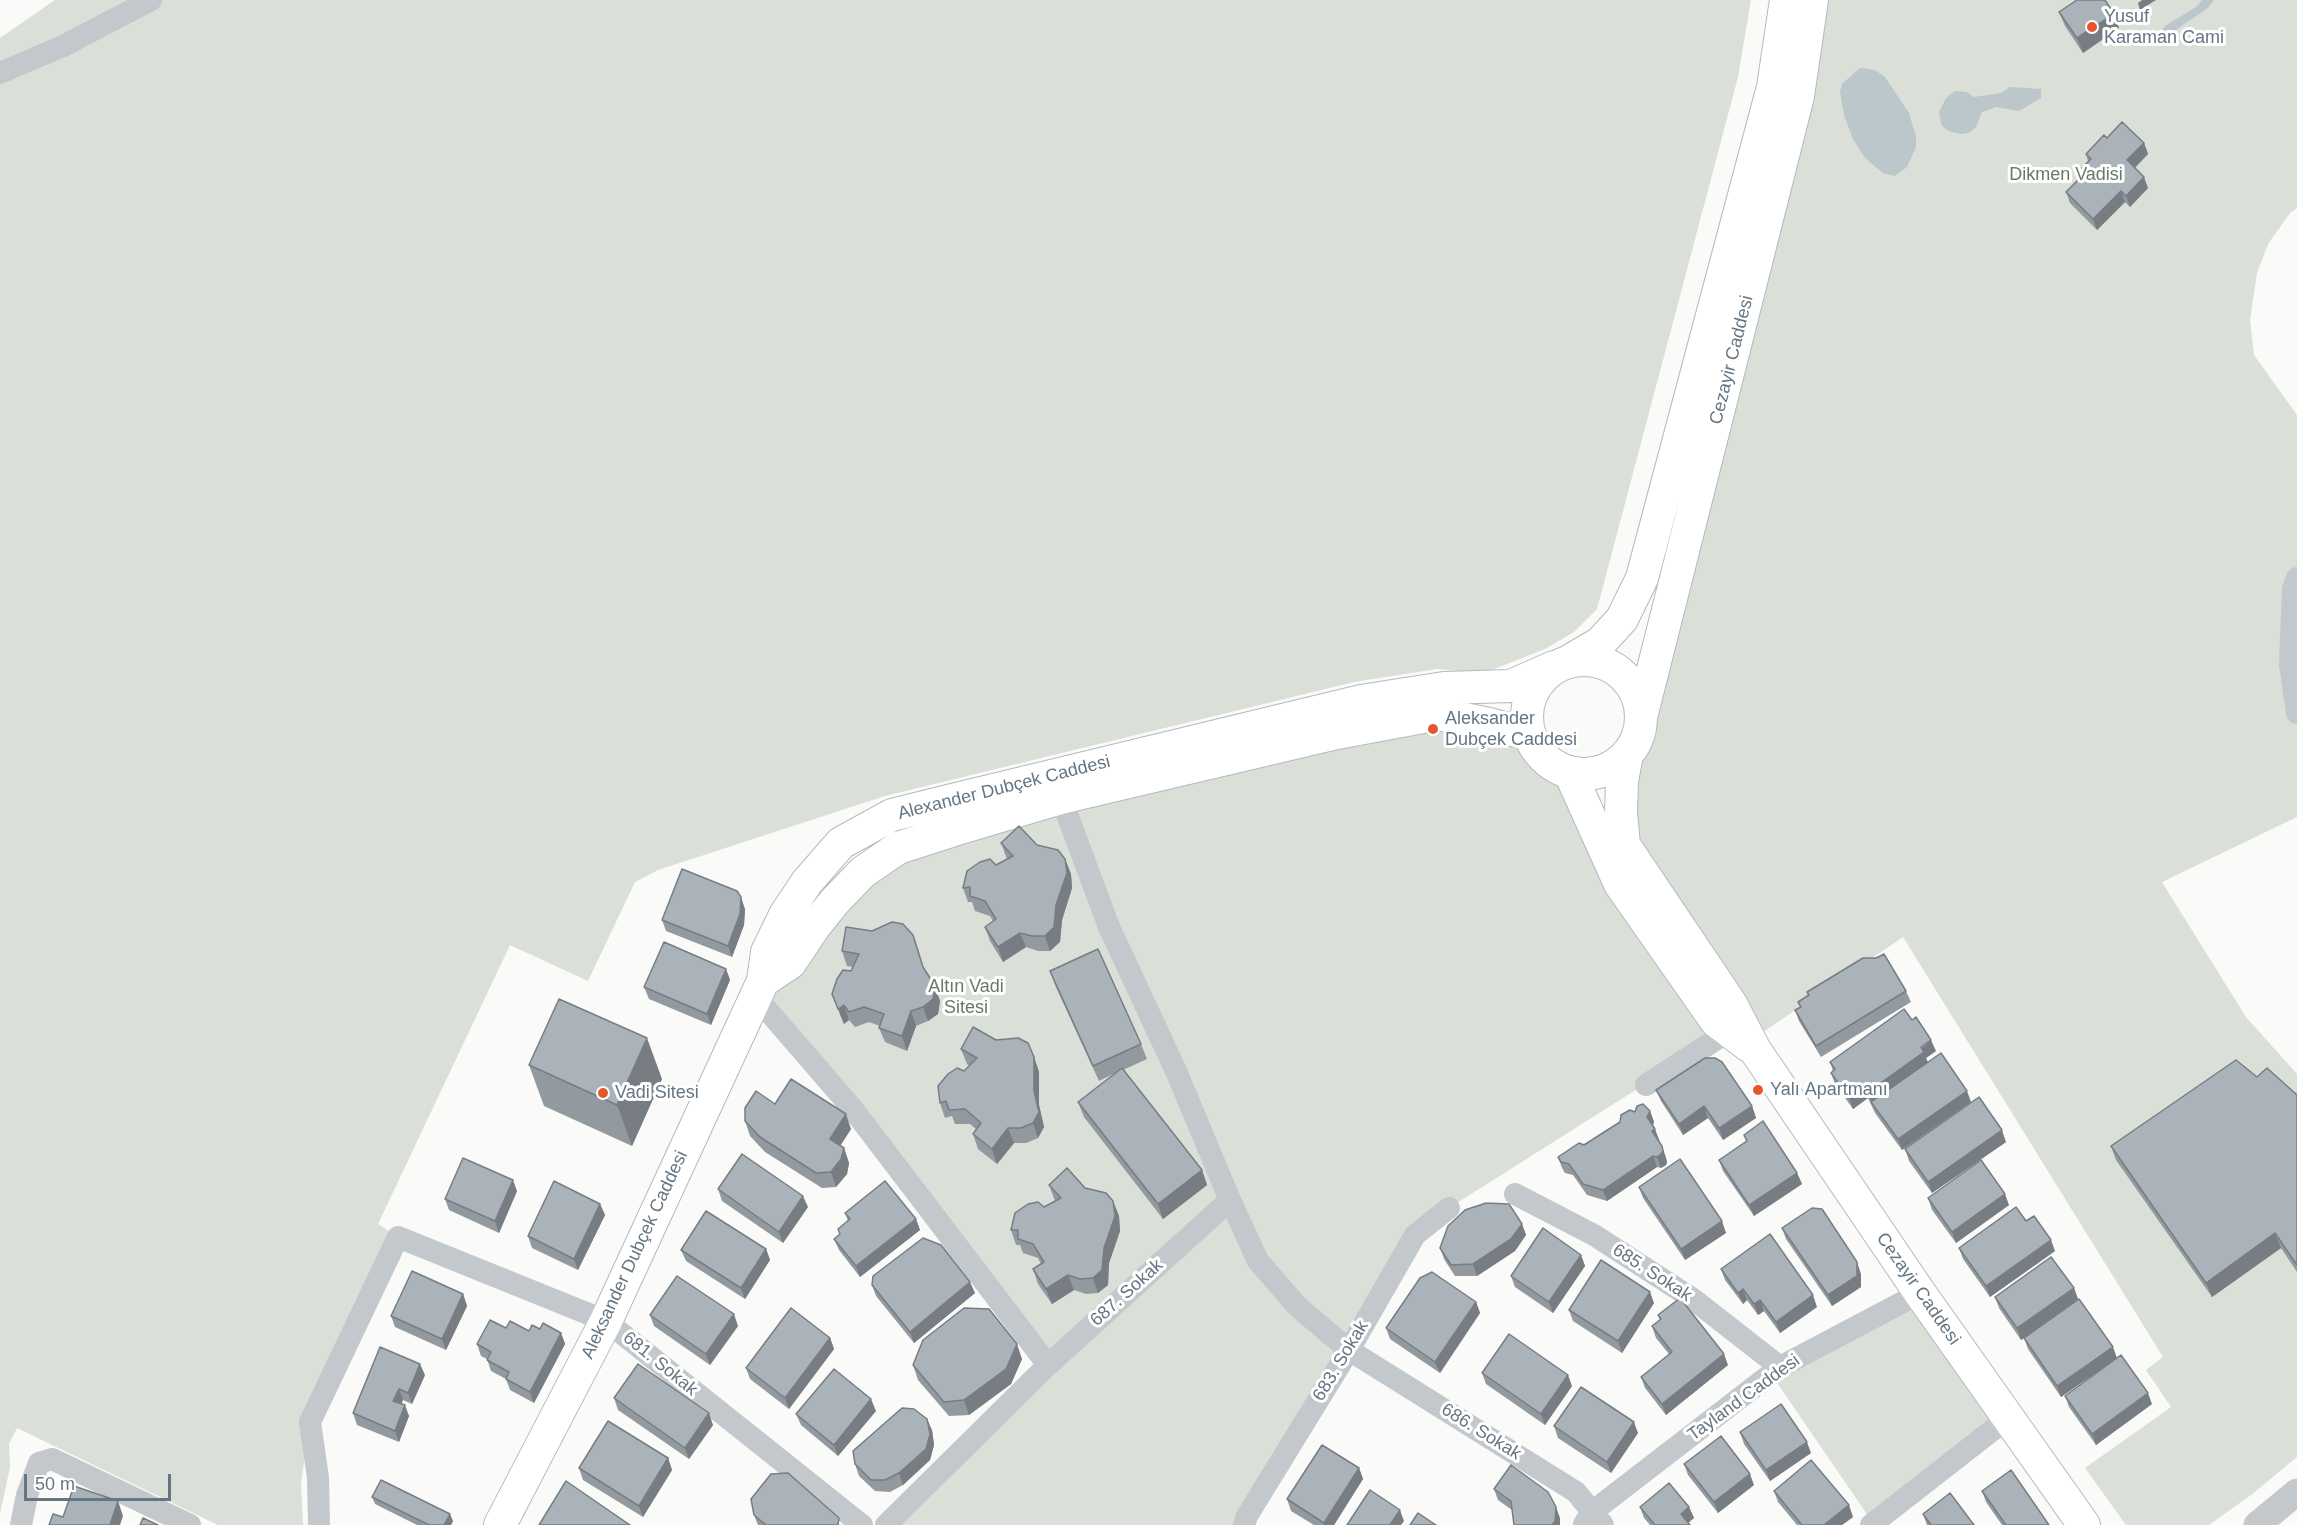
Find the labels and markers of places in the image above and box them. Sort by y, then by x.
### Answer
place label: Yusuf Karaman Cami [2104,6,2224,48]
marker: Yusuf Karaman Cami [2085,20,2099,34]
place label: Aleksander Dubçek Caddesi [1445,708,1577,750]
marker: Aleksander Dubçek Caddesi [1426,722,1440,736]
place label: Yalı Apartmanı [1770,1079,1888,1101]
place label: Vadi Sitesi [615,1082,699,1104]
marker: Yalı Apartmanı [1751,1083,1765,1097]
marker: Vadi Sitesi [596,1086,610,1100]

